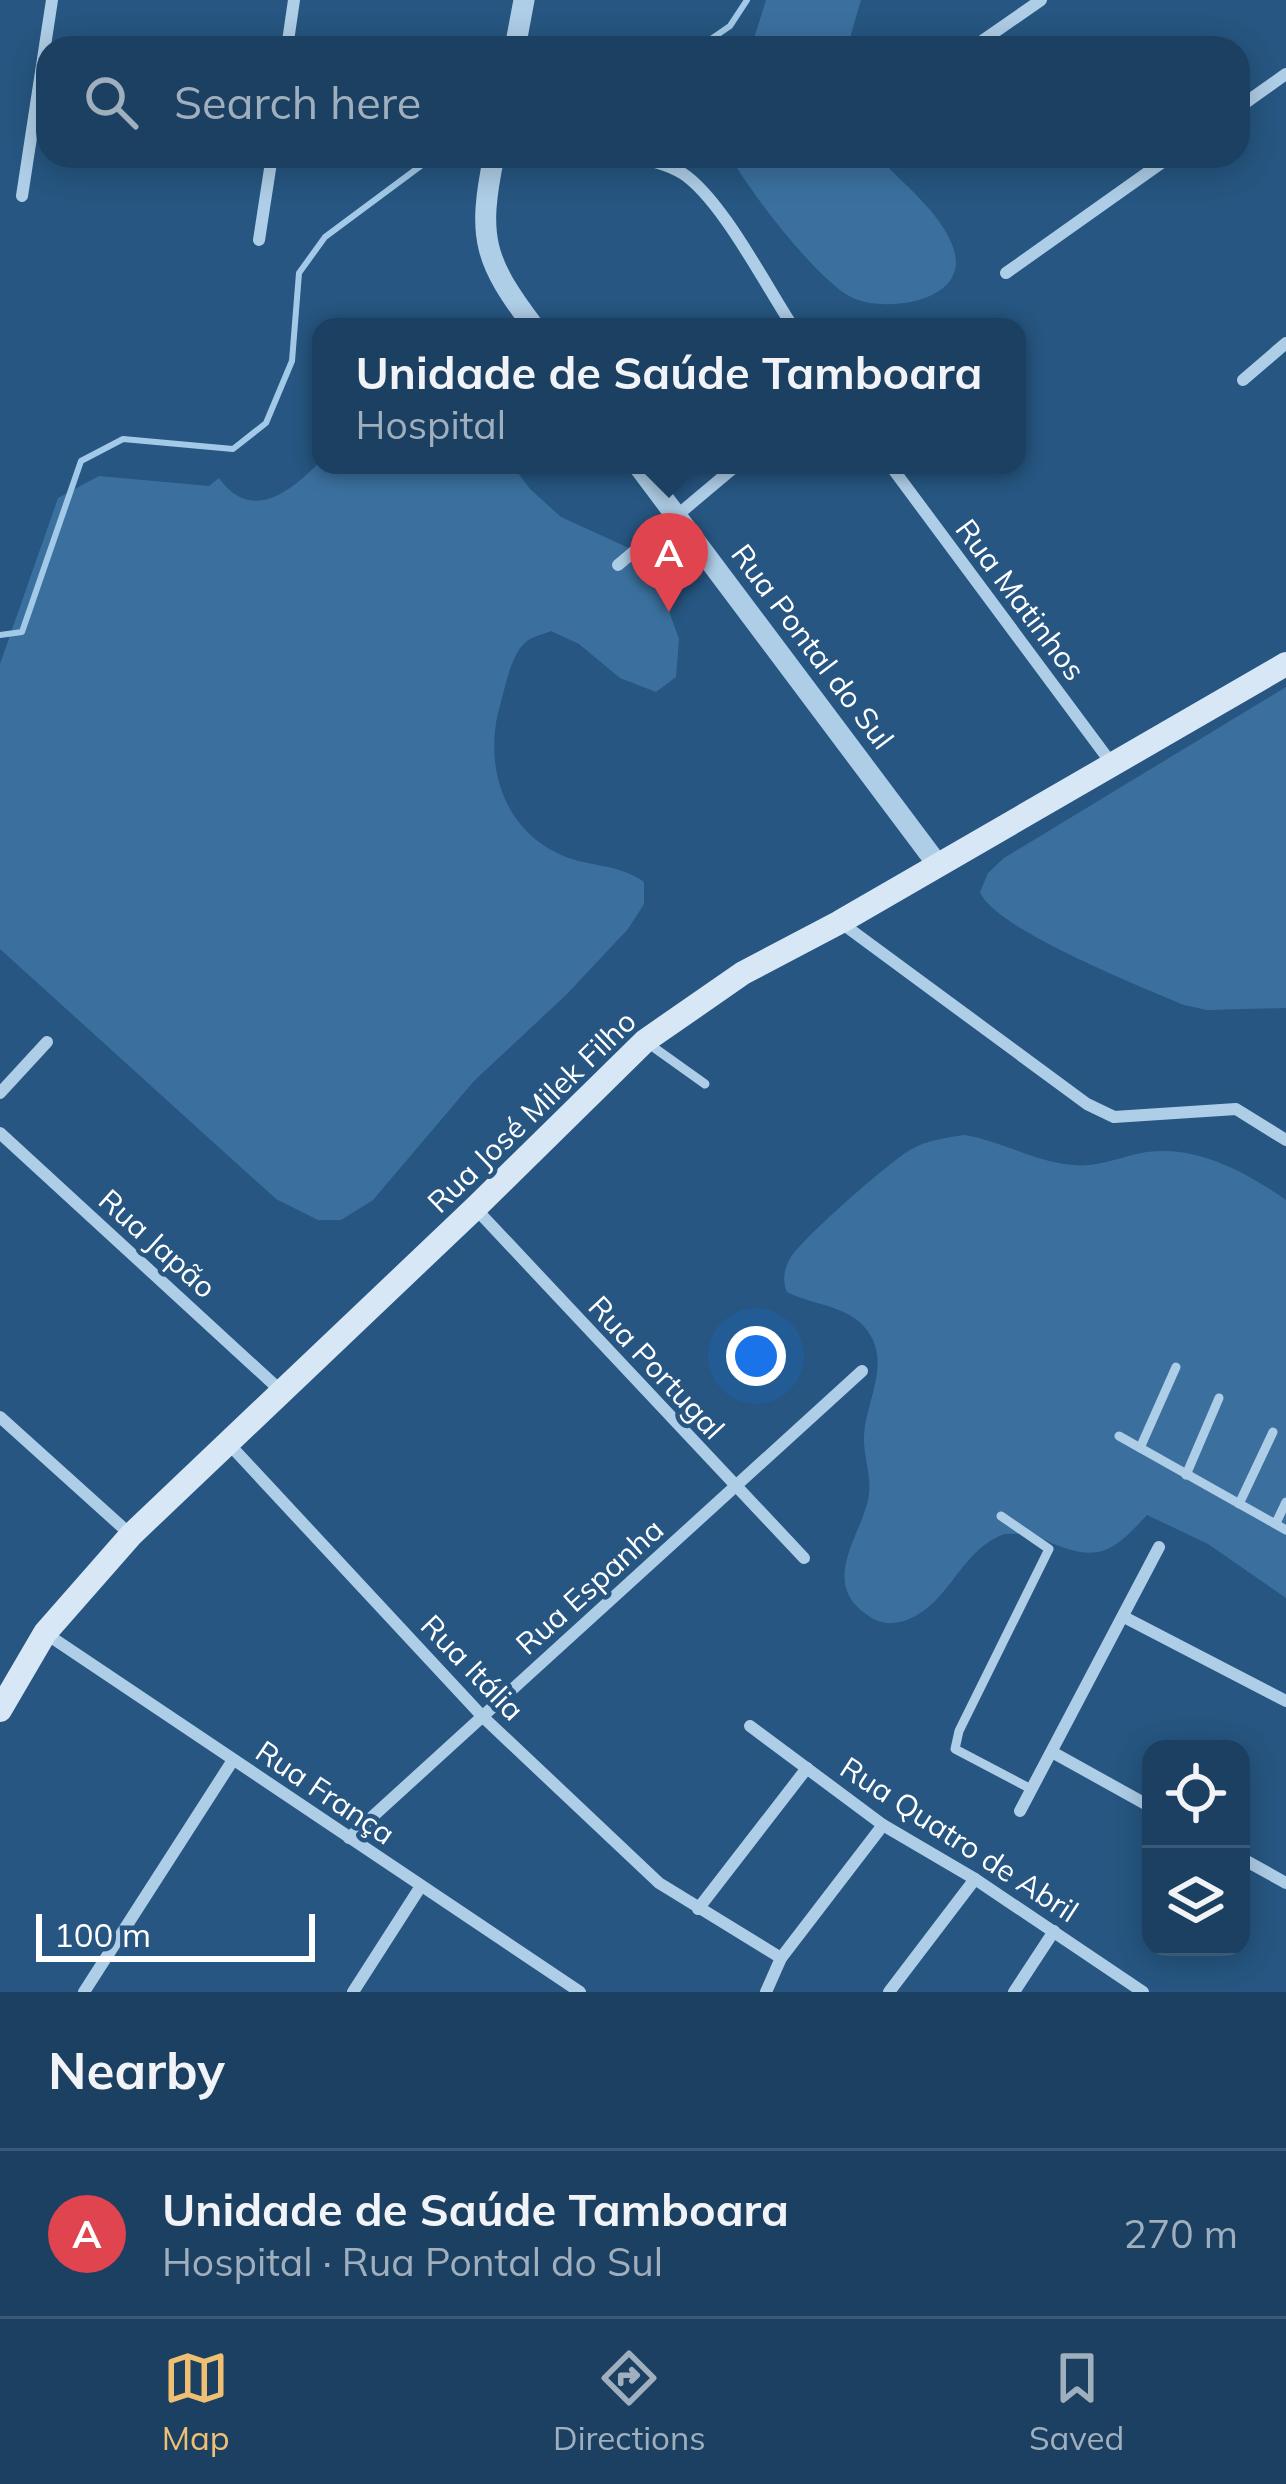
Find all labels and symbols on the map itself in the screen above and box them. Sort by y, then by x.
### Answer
street label: Rua Matinhos [948,511,1094,688]
pin: A [630,513,708,612]
street label: Rua Pontal do Sul [723,536,902,756]
street label: Rua José Milek Filho [419,1002,644,1221]
street label: Rua Japão [91,1181,224,1306]
street label: Rua Portugal [581,1288,733,1447]
your location [726,1326,786,1386]
street label: Rua Espanha [508,1510,671,1662]
street label: Rua Itália [413,1606,532,1728]
street label: Rua França [249,1732,402,1853]
street label: Rua Quatro de Abril [833,1748,1086,1930]
scale bar [36,1908,315,1961]

